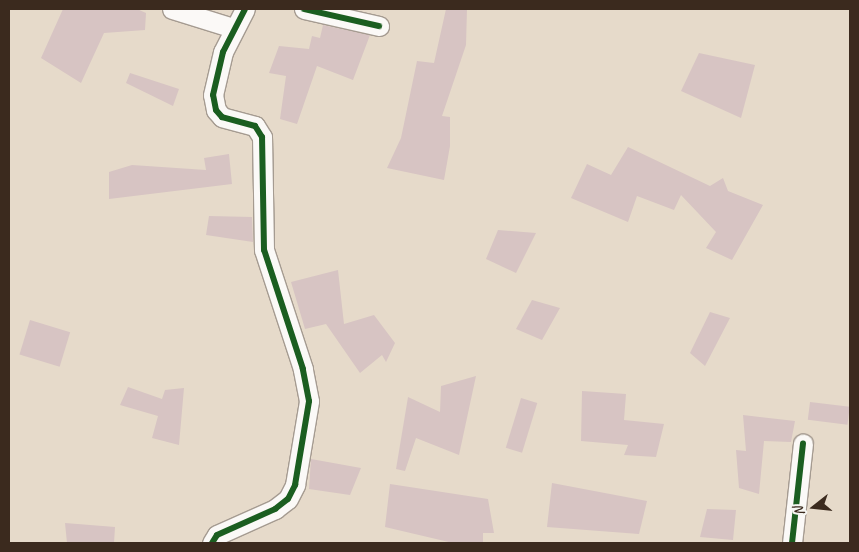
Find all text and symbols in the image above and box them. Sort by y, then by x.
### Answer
north arrow [789,482,839,532]
text: N [790,505,808,518]

